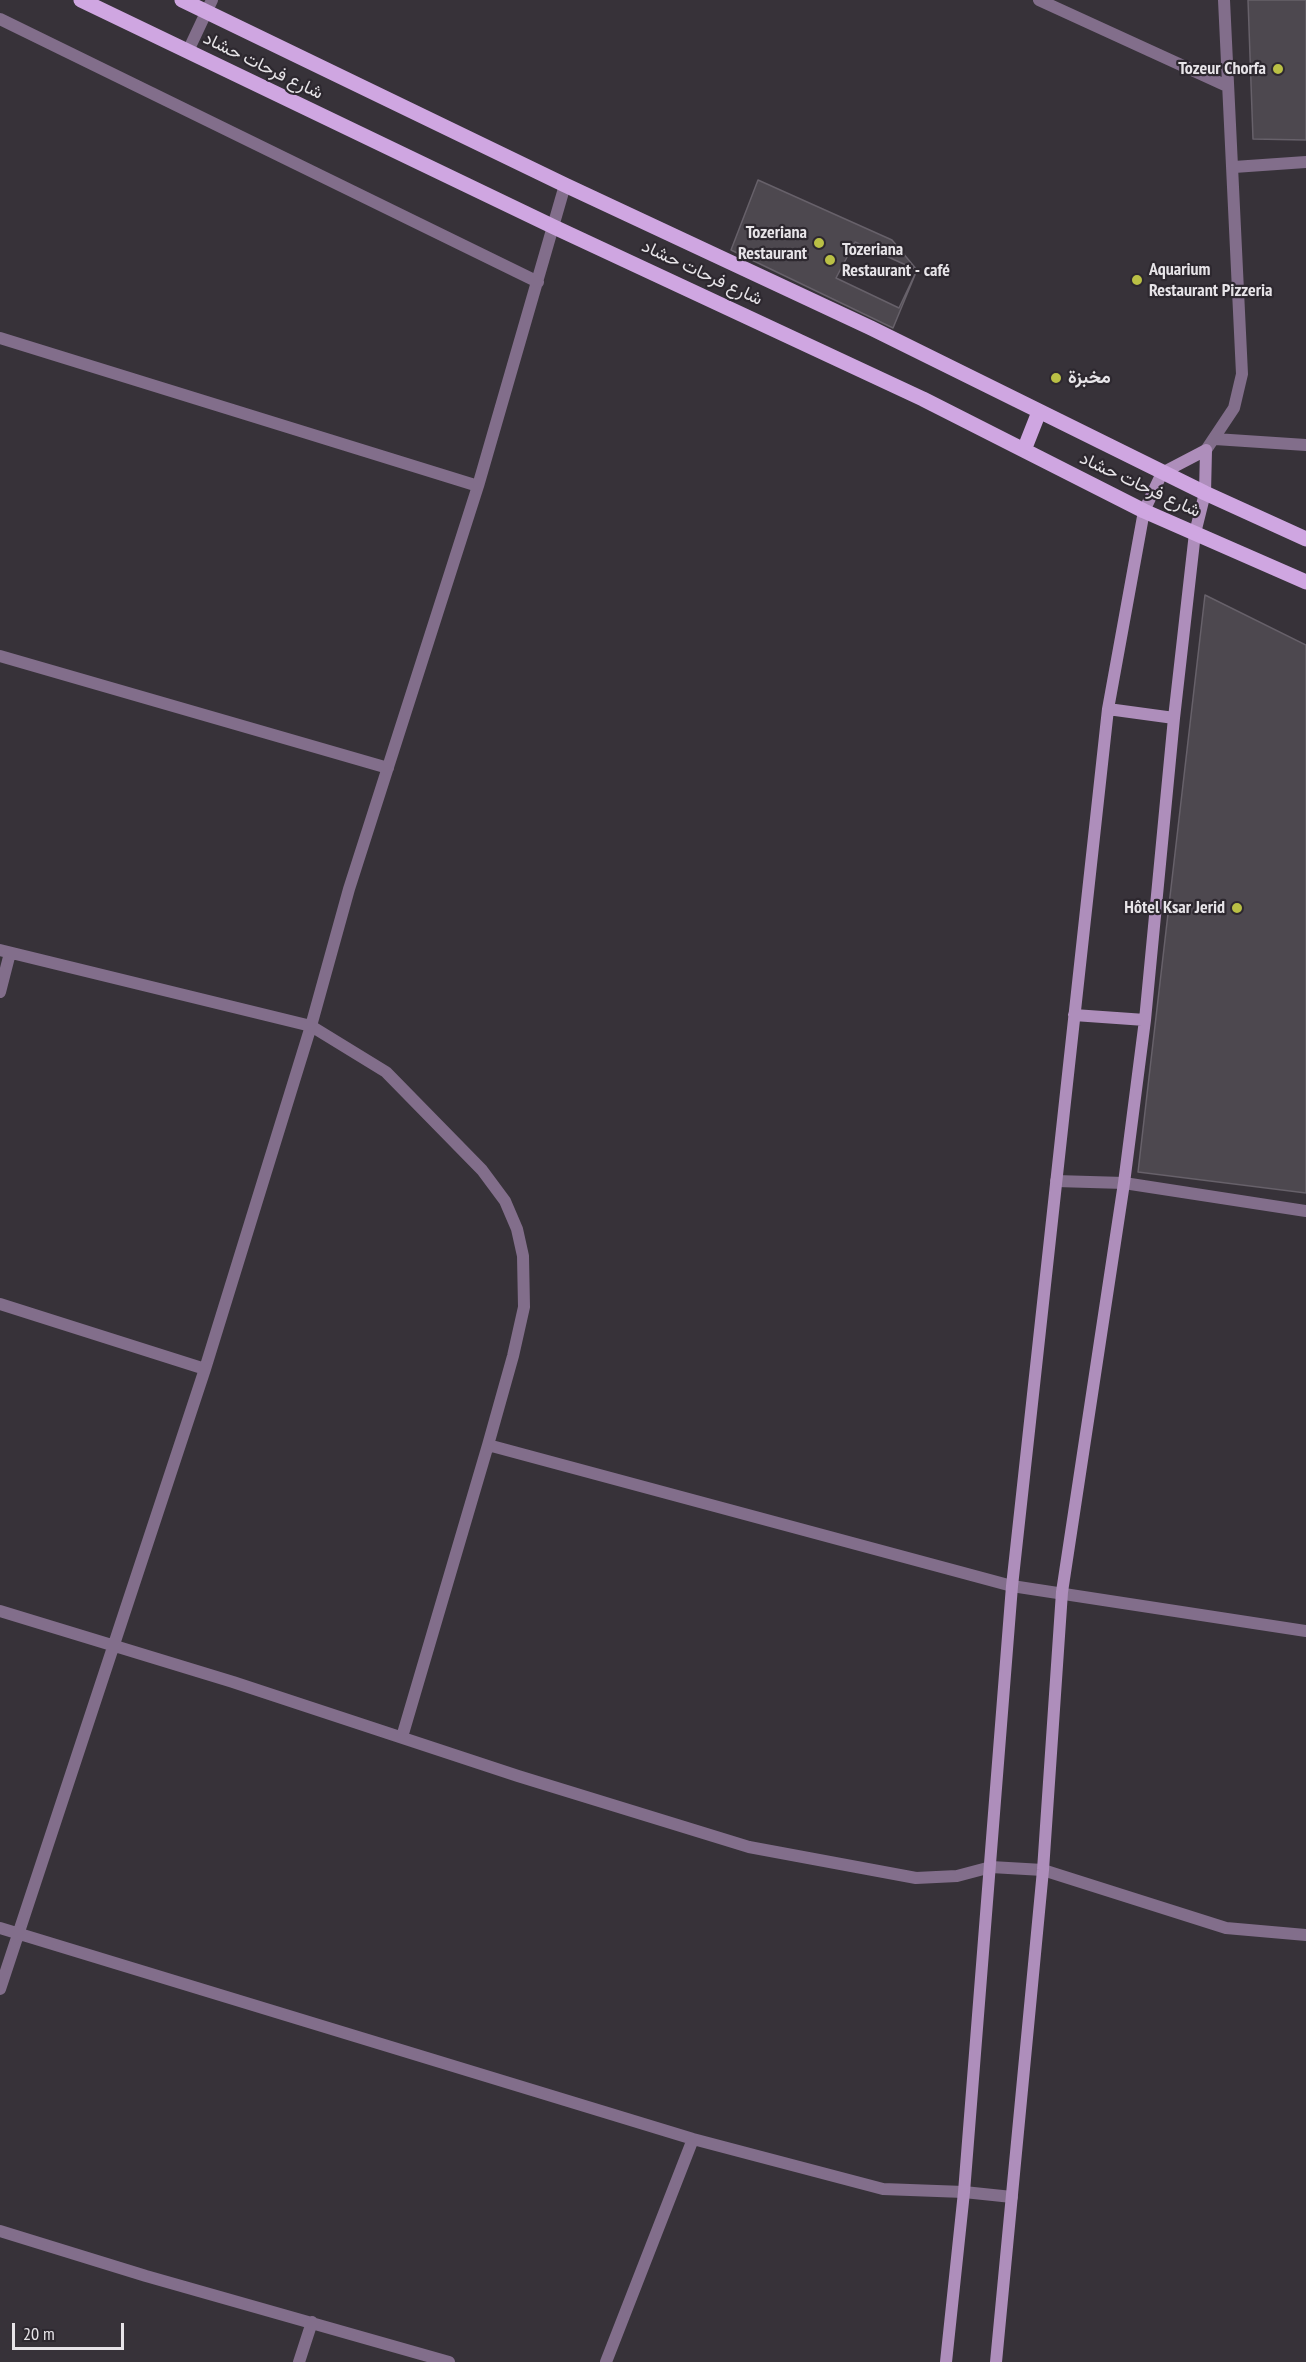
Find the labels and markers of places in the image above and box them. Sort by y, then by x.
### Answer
place label: Tozeur Chorfa [1178,58,1266,80]
marker: Tozeur Chorfa [1271,62,1285,76]
place label: Tozeriana Restaurant [738,222,807,264]
marker: Tozeriana Restaurant [812,236,826,250]
place label: Tozeriana Restaurant - café [842,239,950,282]
marker: Tozeriana Restaurant - café [823,253,837,267]
place label: Aquarium Restaurant Pizzeria [1149,259,1272,302]
marker: Aquarium Restaurant Pizzeria [1130,273,1144,287]
place label: مخبزة [1068,367,1111,389]
marker: مخبزة [1049,371,1063,385]
place label: Hôtel Ksar Jerid [1124,897,1225,919]
marker: Hôtel Ksar Jerid [1230,901,1244,915]

